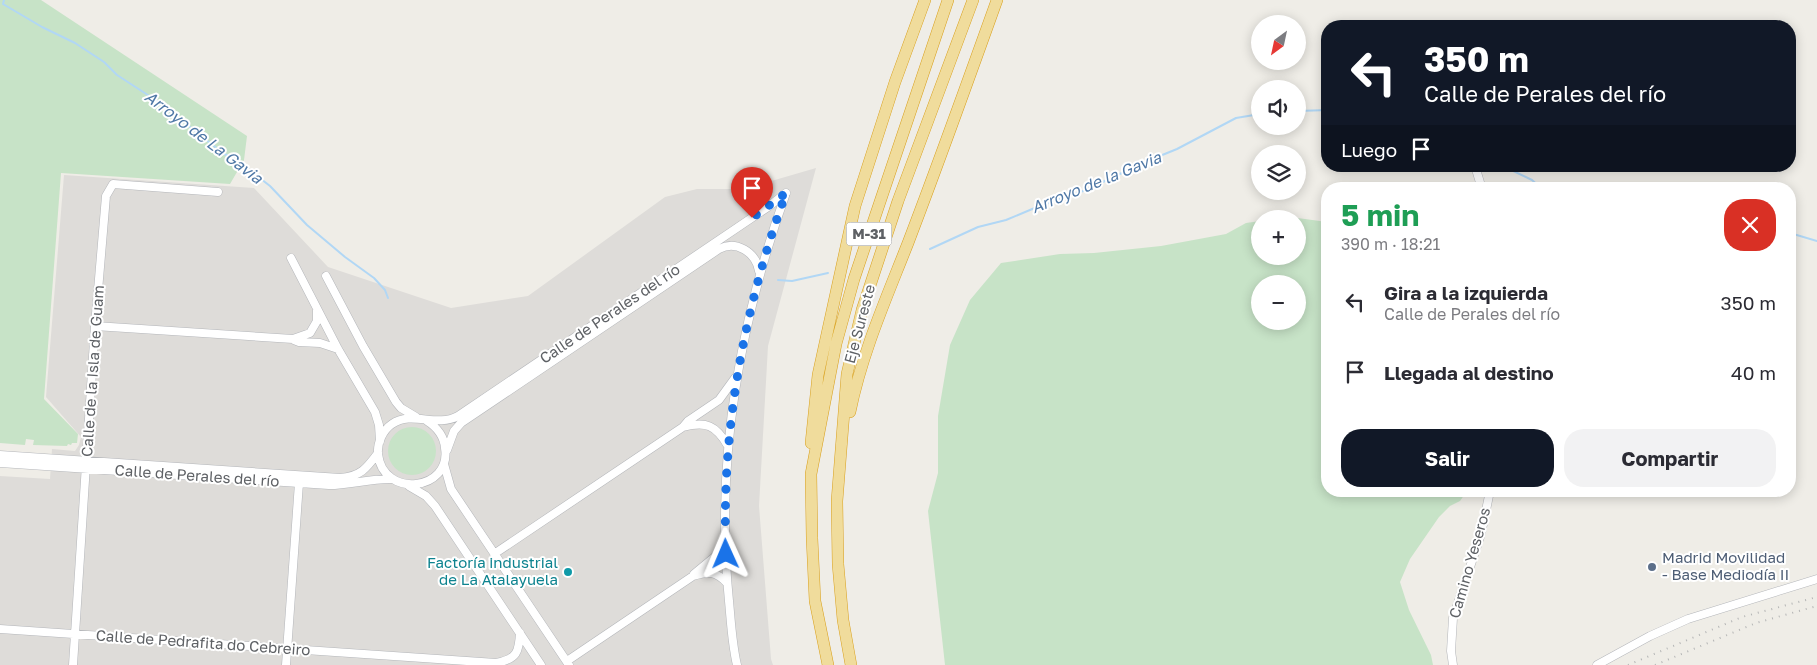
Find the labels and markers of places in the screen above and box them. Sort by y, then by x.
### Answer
pin [731,167,773,218]
place label: Madrid Movilidad - Base Mediodía II [1662,548,1789,583]
place label: Factoría industrial de La Atalayuela [427,553,558,588]
marker: Madrid Movilidad - Base Mediodía II [1646,561,1658,573]
marker: Factoría industrial de La Atalayuela [562,566,574,578]

